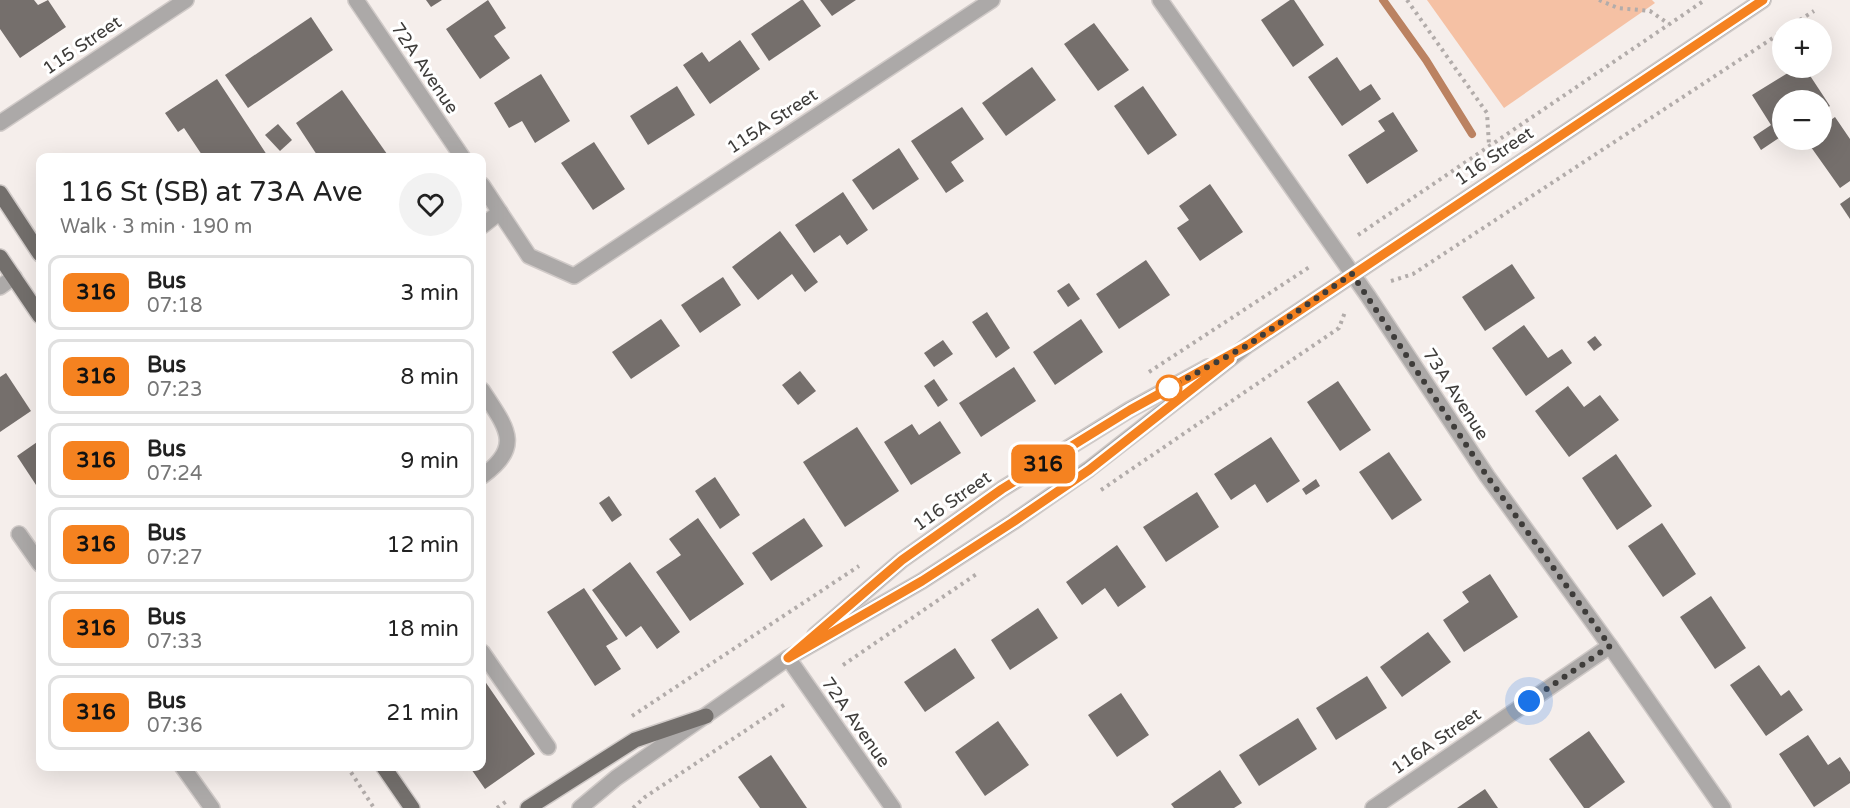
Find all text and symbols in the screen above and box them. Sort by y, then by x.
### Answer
street label: 115 Street [39,11,126,79]
street label: 72A Avenue [386,18,464,118]
map controls [1772,18,1832,150]
button: + [1772,18,1832,78]
street label: 115A Street [723,84,821,158]
button: − [1772,90,1832,150]
street label: 116 Street [1451,122,1538,190]
button: heart [399,173,462,236]
text: 116 St (SB) at 73A Ave [60,175,363,209]
text: Walk · 3 min · 190 m [60,215,252,239]
text: Bus [147,268,186,294]
text: 316 [76,280,116,305]
text: 3 min [400,280,459,306]
text: 07:18 [147,294,202,318]
street label: 73A Avenue [1418,344,1494,444]
text: Bus [147,352,186,378]
text: 316 [76,364,116,389]
text: 8 min [400,364,459,390]
unlabelled marker [1156,375,1182,401]
text: 07:23 [147,378,202,402]
text: Bus [147,436,186,462]
line badge: 316 [1008,444,1078,484]
text: 316 [76,448,116,473]
text: 9 min [400,448,459,474]
text: 316 [1023,452,1063,477]
text: 07:24 [147,462,202,486]
street label: 116 Street [909,466,995,536]
text: Bus [147,520,186,546]
text: 316 [76,532,116,557]
text: 12 min [387,532,459,558]
text: 07:27 [147,546,202,570]
text: Bus [147,604,186,630]
text: 316 [76,616,116,641]
text: 18 min [387,616,459,642]
text: 07:33 [147,630,202,654]
street label: 72A Avenue [817,673,895,771]
your location [1514,686,1544,716]
text: Bus [147,688,186,714]
text: 316 [76,700,116,725]
text: 21 min [387,700,459,726]
street label: 116A Street [1387,703,1485,779]
text: 07:36 [147,714,202,738]

